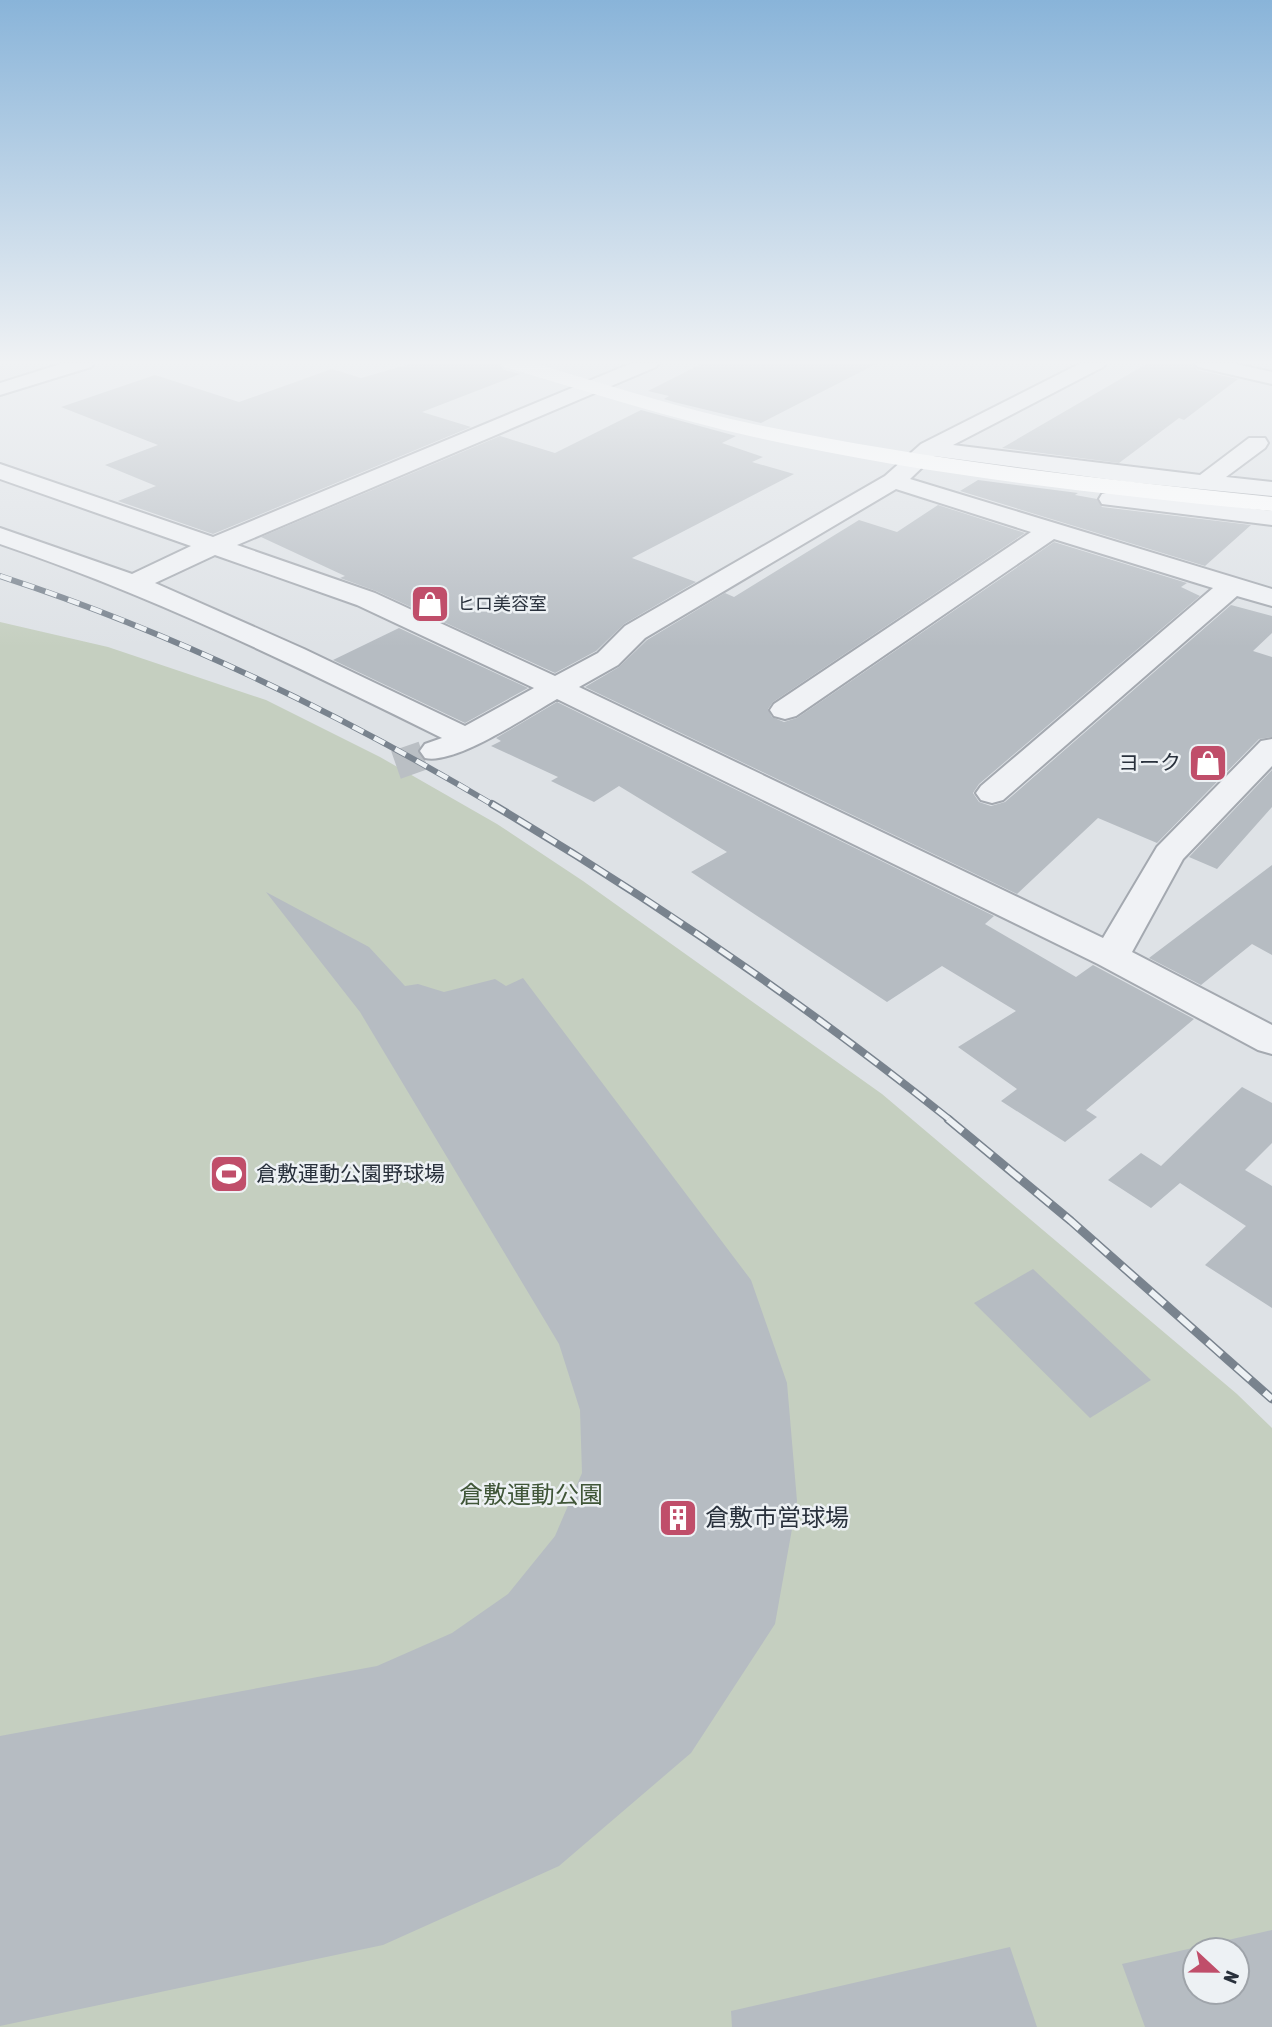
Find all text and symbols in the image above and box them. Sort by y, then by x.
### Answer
shop icon: ヒロ美容室 [409,583,451,625]
place label: ヒロ美容室 [457,593,547,614]
shop icon: ヨーク [1187,742,1229,784]
place label: ヨーク [1118,750,1181,774]
sports icon: 倉敷運動公園野球場 [208,1153,250,1195]
place label: 倉敷運動公園野球場 [256,1161,445,1185]
park label: 倉敷運動公園 [459,1481,603,1508]
building icon: 倉敷市営球場 [657,1497,699,1539]
place label: 倉敷市営球場 [705,1504,849,1531]
north arrow [1181,1936,1251,2006]
text: N [1219,1968,1244,1987]

